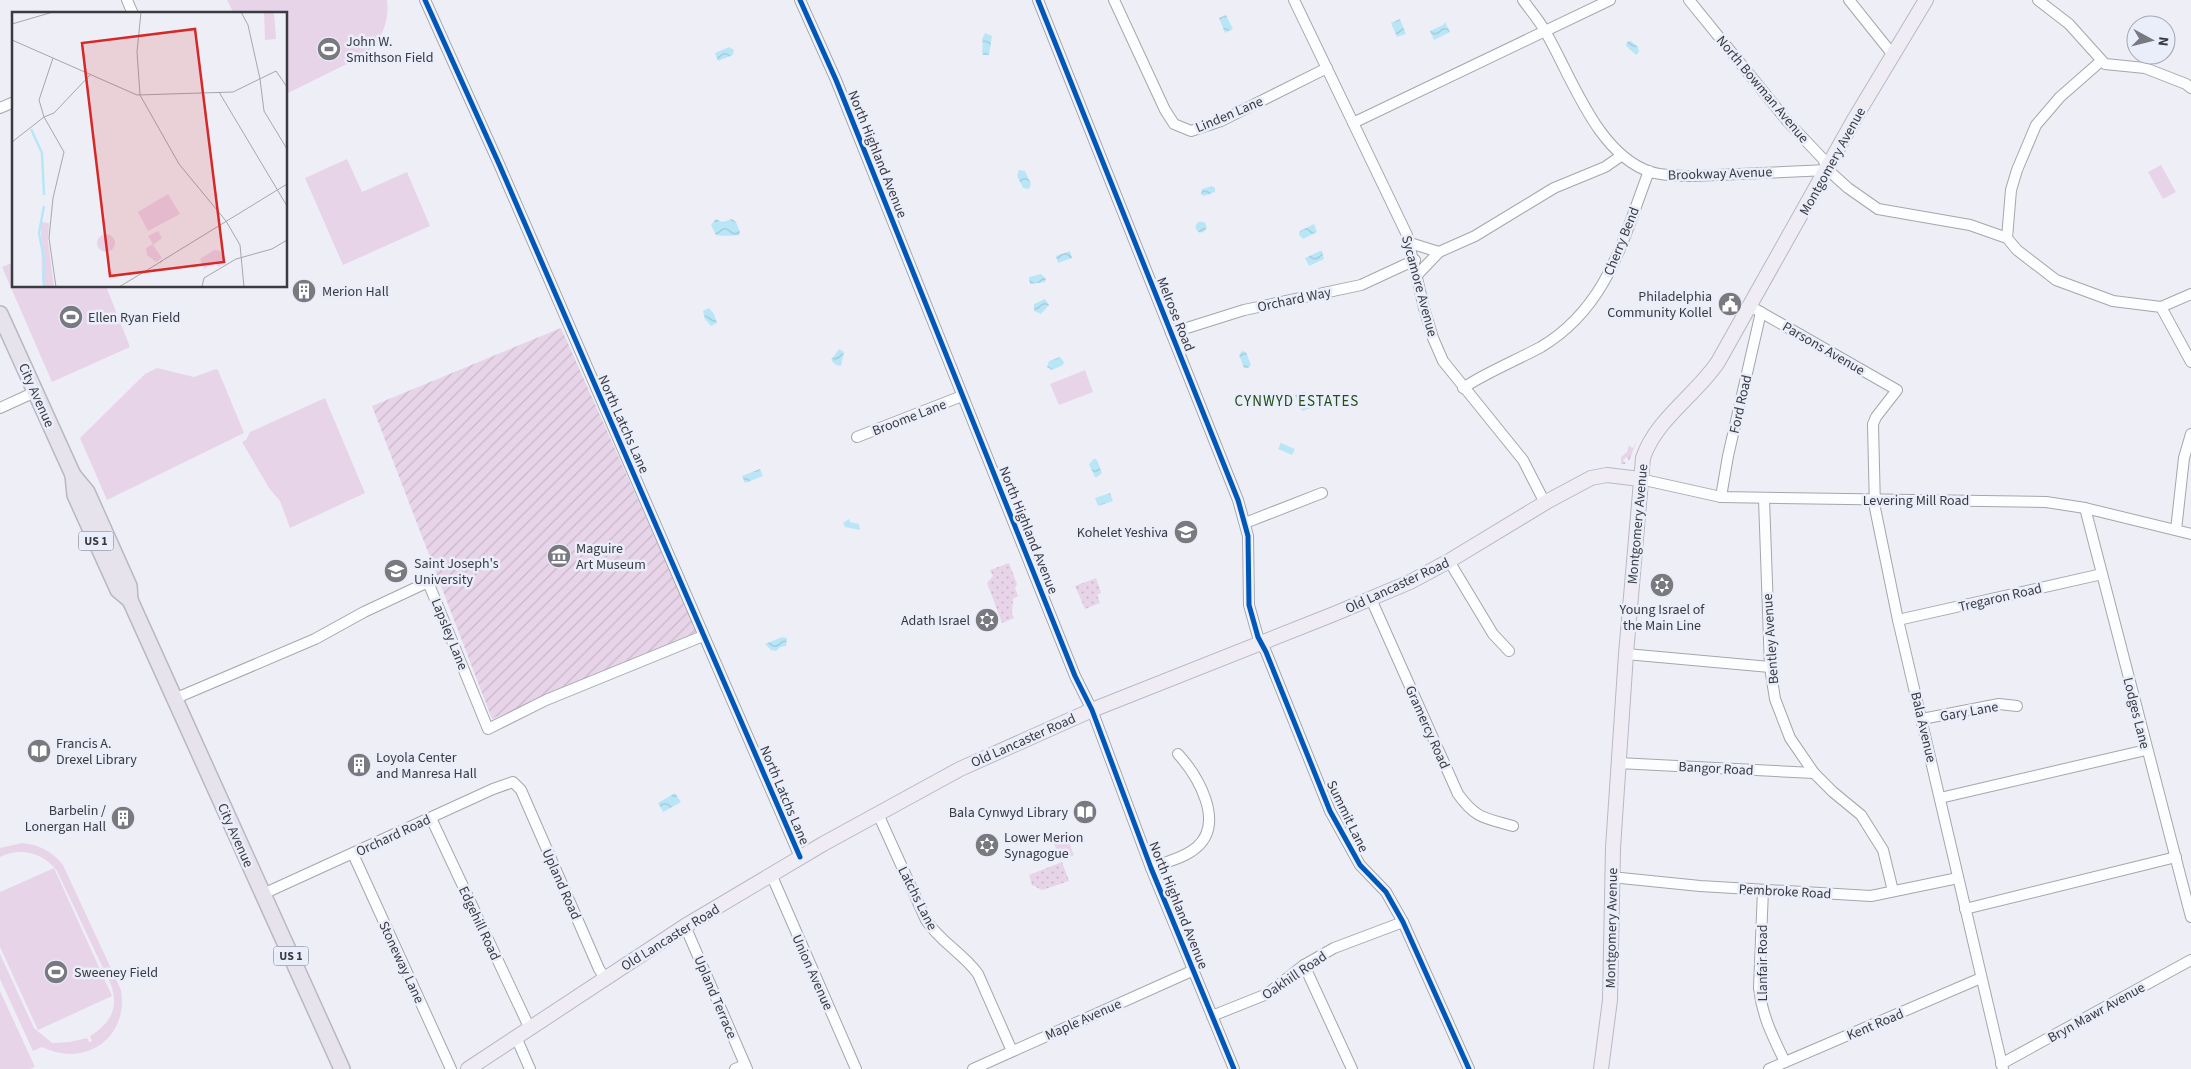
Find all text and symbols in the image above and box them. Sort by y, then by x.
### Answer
inset map [12,12,288,288]
north arrow [2126,15,2176,65]
place label: John W. Smithson Field [346,32,433,68]
street label: North Bowman Avenue [1711,32,1813,148]
sports icon: John W. Smithson Field [316,36,342,62]
text: N [2152,36,2173,47]
street label: North Highland Avenue [842,88,912,221]
street label: Linden Lane [1193,92,1266,138]
street label: Montgomery Avenue [1795,104,1871,219]
street label: Brookway Avenue [1667,162,1773,186]
street label: Cherry Bend [1599,204,1645,279]
street label: Sycamore Avenue [1396,233,1442,339]
street label: Melrose Road [1151,274,1199,355]
building icon: Merion Hall [291,278,317,304]
place label: Merion Hall [322,282,389,302]
street label: Orchard Way [1256,282,1333,318]
place label: Philadelphia Community Kollel [1607,287,1712,323]
public building icon: Philadelphia Community Kollel [1717,291,1743,317]
sports icon: Ellen Ryan Field [58,304,84,330]
place label: Ellen Ryan Field [88,308,180,328]
street label: Parsons Avenue [1779,317,1868,381]
street label: City Avenue [13,360,59,431]
street label: North Latchs Lane [592,372,654,477]
street label: Ford Road [1725,373,1757,436]
district label: CYNWYD ESTATES [1235,391,1359,412]
street label: Broome Lane [869,395,949,441]
street label: Montgomery Avenue [1623,463,1653,585]
street label: North Highland Avenue [993,464,1063,597]
street label: Levering Mill Road [1863,491,1969,511]
school or university icon: Kohelet Yeshiva [1173,519,1199,545]
place label: Kohelet Yeshiva [1077,523,1168,543]
road number: US 1 [78,532,114,550]
place label: Maguire Art Museum [576,539,646,575]
museum icon: Maguire Art Museum [546,543,572,569]
street label: Old Lancaster Road [1342,553,1453,619]
place label: Saint Joseph's University [414,554,499,590]
school or university icon: Saint Joseph's University [383,558,409,584]
synagogue icon: Young Israel of the Main Line [1649,572,1675,598]
street label: Tregaron Road [1957,579,2044,617]
street label: Bentley Avenue [1758,593,1784,685]
street label: Lapsley Lane [426,595,473,673]
place label: Young Israel of the Main Line [1619,600,1705,636]
synagogue icon: Adath Israel [974,607,1000,633]
place label: Adath Israel [901,611,970,631]
street label: Lodges Lane [2118,675,2155,751]
street label: Gramercy Road [1400,683,1454,772]
street label: Bala Avenue [1905,690,1941,765]
street label: Gary Lane [1939,697,2000,727]
street label: Old Lancaster Road [968,709,1079,773]
place label: Francis A. Drexel Library [56,734,137,770]
library icon: Francis A. Drexel Library [26,738,52,764]
street label: North Latchs Lane [754,743,814,848]
place label: Loyola Center and Manresa Hall [376,748,477,784]
building icon: Loyola Center and Manresa Hall [346,752,372,778]
street label: Bangor Road [1678,757,1754,781]
street label: Summit Lane [1321,777,1373,856]
library icon: Bala Cynwyd Library [1072,799,1098,825]
street label: City Avenue [212,800,258,871]
place label: Barbelin / Lonergan Hall [25,801,106,837]
place label: Bala Cynwyd Library [949,803,1068,823]
building icon: Barbelin / Lonergan Hall [110,805,136,831]
street label: Orchard Road [353,810,434,862]
place label: Lower Merion Synagogue [1004,828,1083,864]
synagogue icon: Lower Merion Synagogue [974,832,1000,858]
street label: North Highland Avenue [1143,839,1213,972]
street label: Upland Road [537,846,586,923]
street label: Latchs Lane [892,863,942,934]
street label: Montgomery Avenue [1601,867,1623,989]
street label: Pembroke Road [1738,880,1832,904]
street label: Edgehill Road [453,883,505,964]
street label: Old Lancaster Road [617,899,724,976]
street label: Stoneway Lane [373,918,429,1007]
street label: Llanfair Road [1753,924,1773,1002]
street label: Union Avenue [786,931,838,1014]
road number: US 1 [274,946,308,966]
street label: Oakhill Road [1258,947,1331,1005]
street label: Upland Terrace [689,953,742,1042]
sports icon: Sweeney Field [43,959,69,985]
place label: Sweeney Field [74,963,158,983]
street label: Bryn Mawr Avenue [2044,978,2149,1048]
street label: Maple Avenue [1042,994,1125,1046]
street label: Kent Road [1844,1004,1907,1046]

